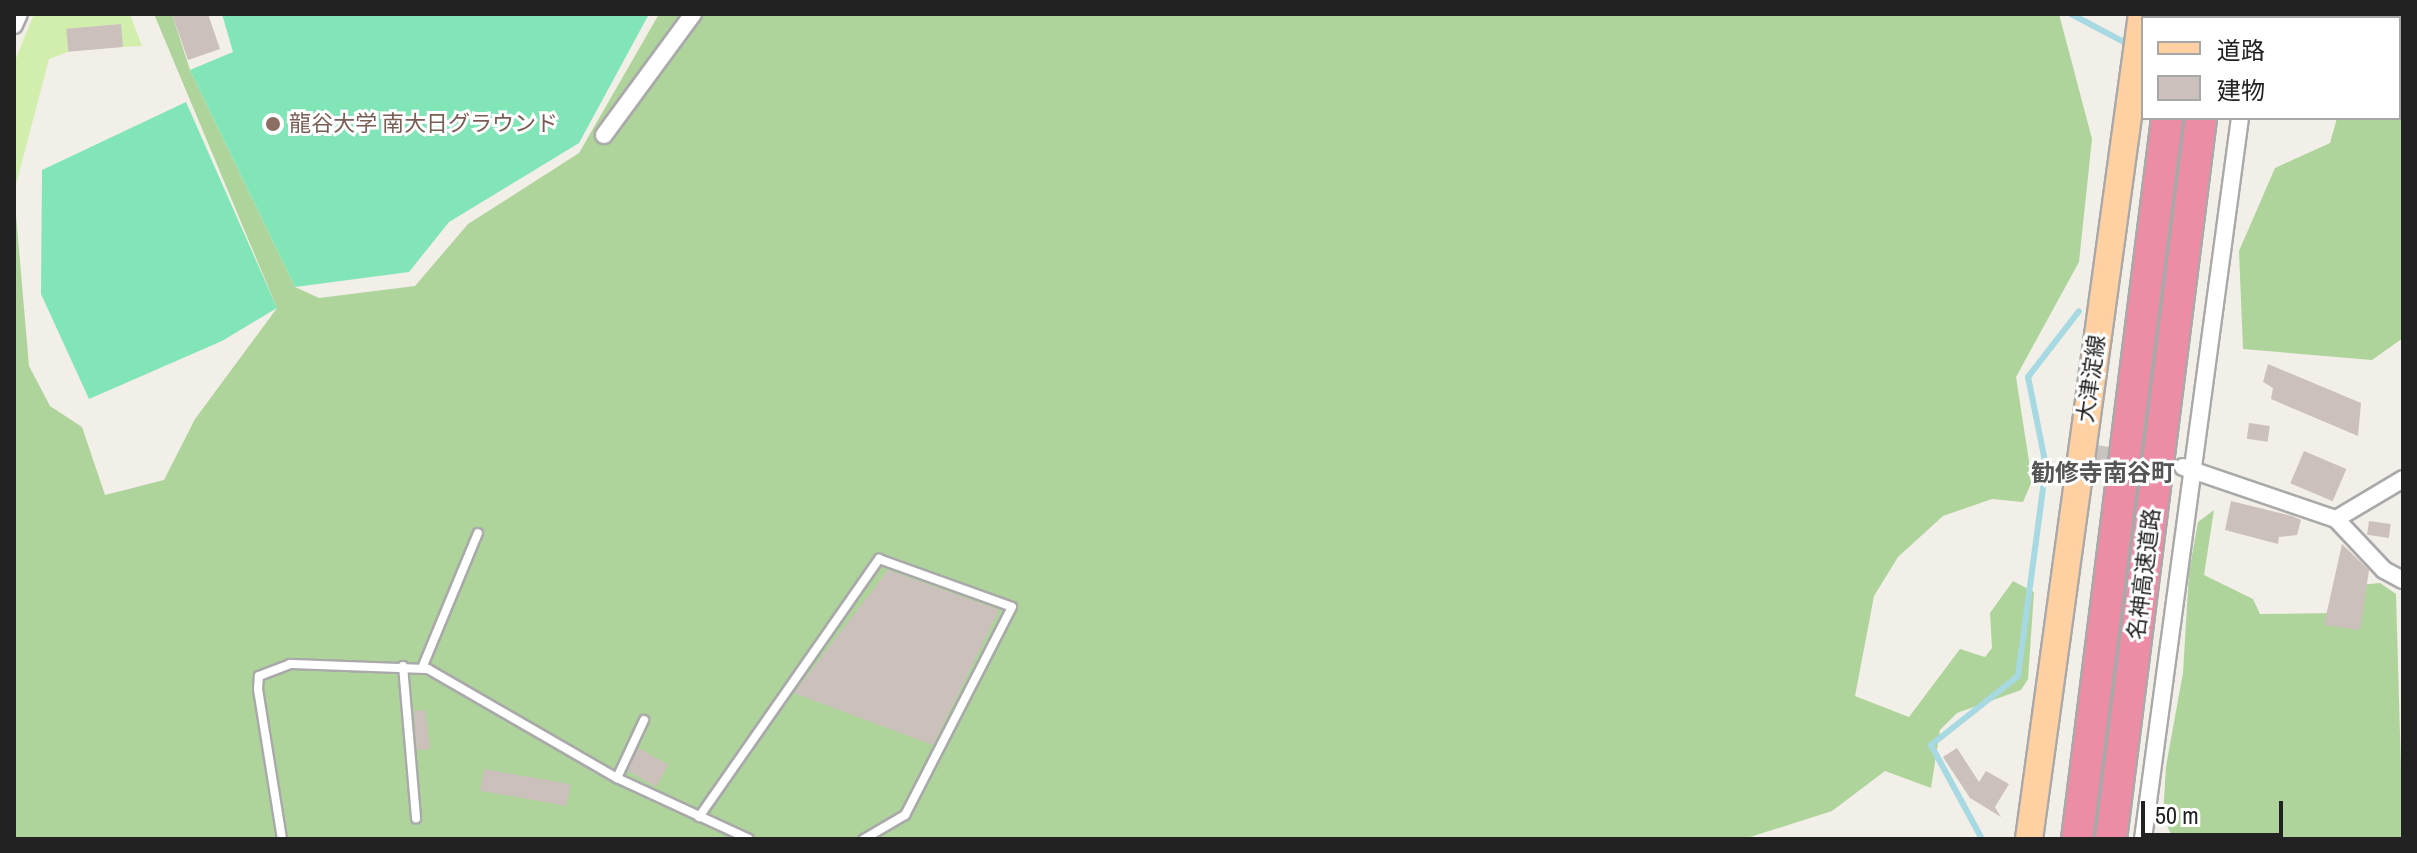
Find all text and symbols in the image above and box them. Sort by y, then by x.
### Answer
legend [2141,16,2401,120]
text: 道路 [2217,34,2265,66]
text: 建物 [2217,74,2265,106]
place label: 龍谷大学 南大日グラウンド [289,111,558,137]
marker: 龍谷大学 南大日グラウンド [264,115,282,133]
street label: 大津淀線 [2072,334,2110,424]
district label: 勧修寺南谷町 [2031,459,2175,487]
street label: 名神高速道路 [2123,507,2165,641]
scale bar [2145,785,2287,835]
text: 50 m [2155,799,2199,831]

